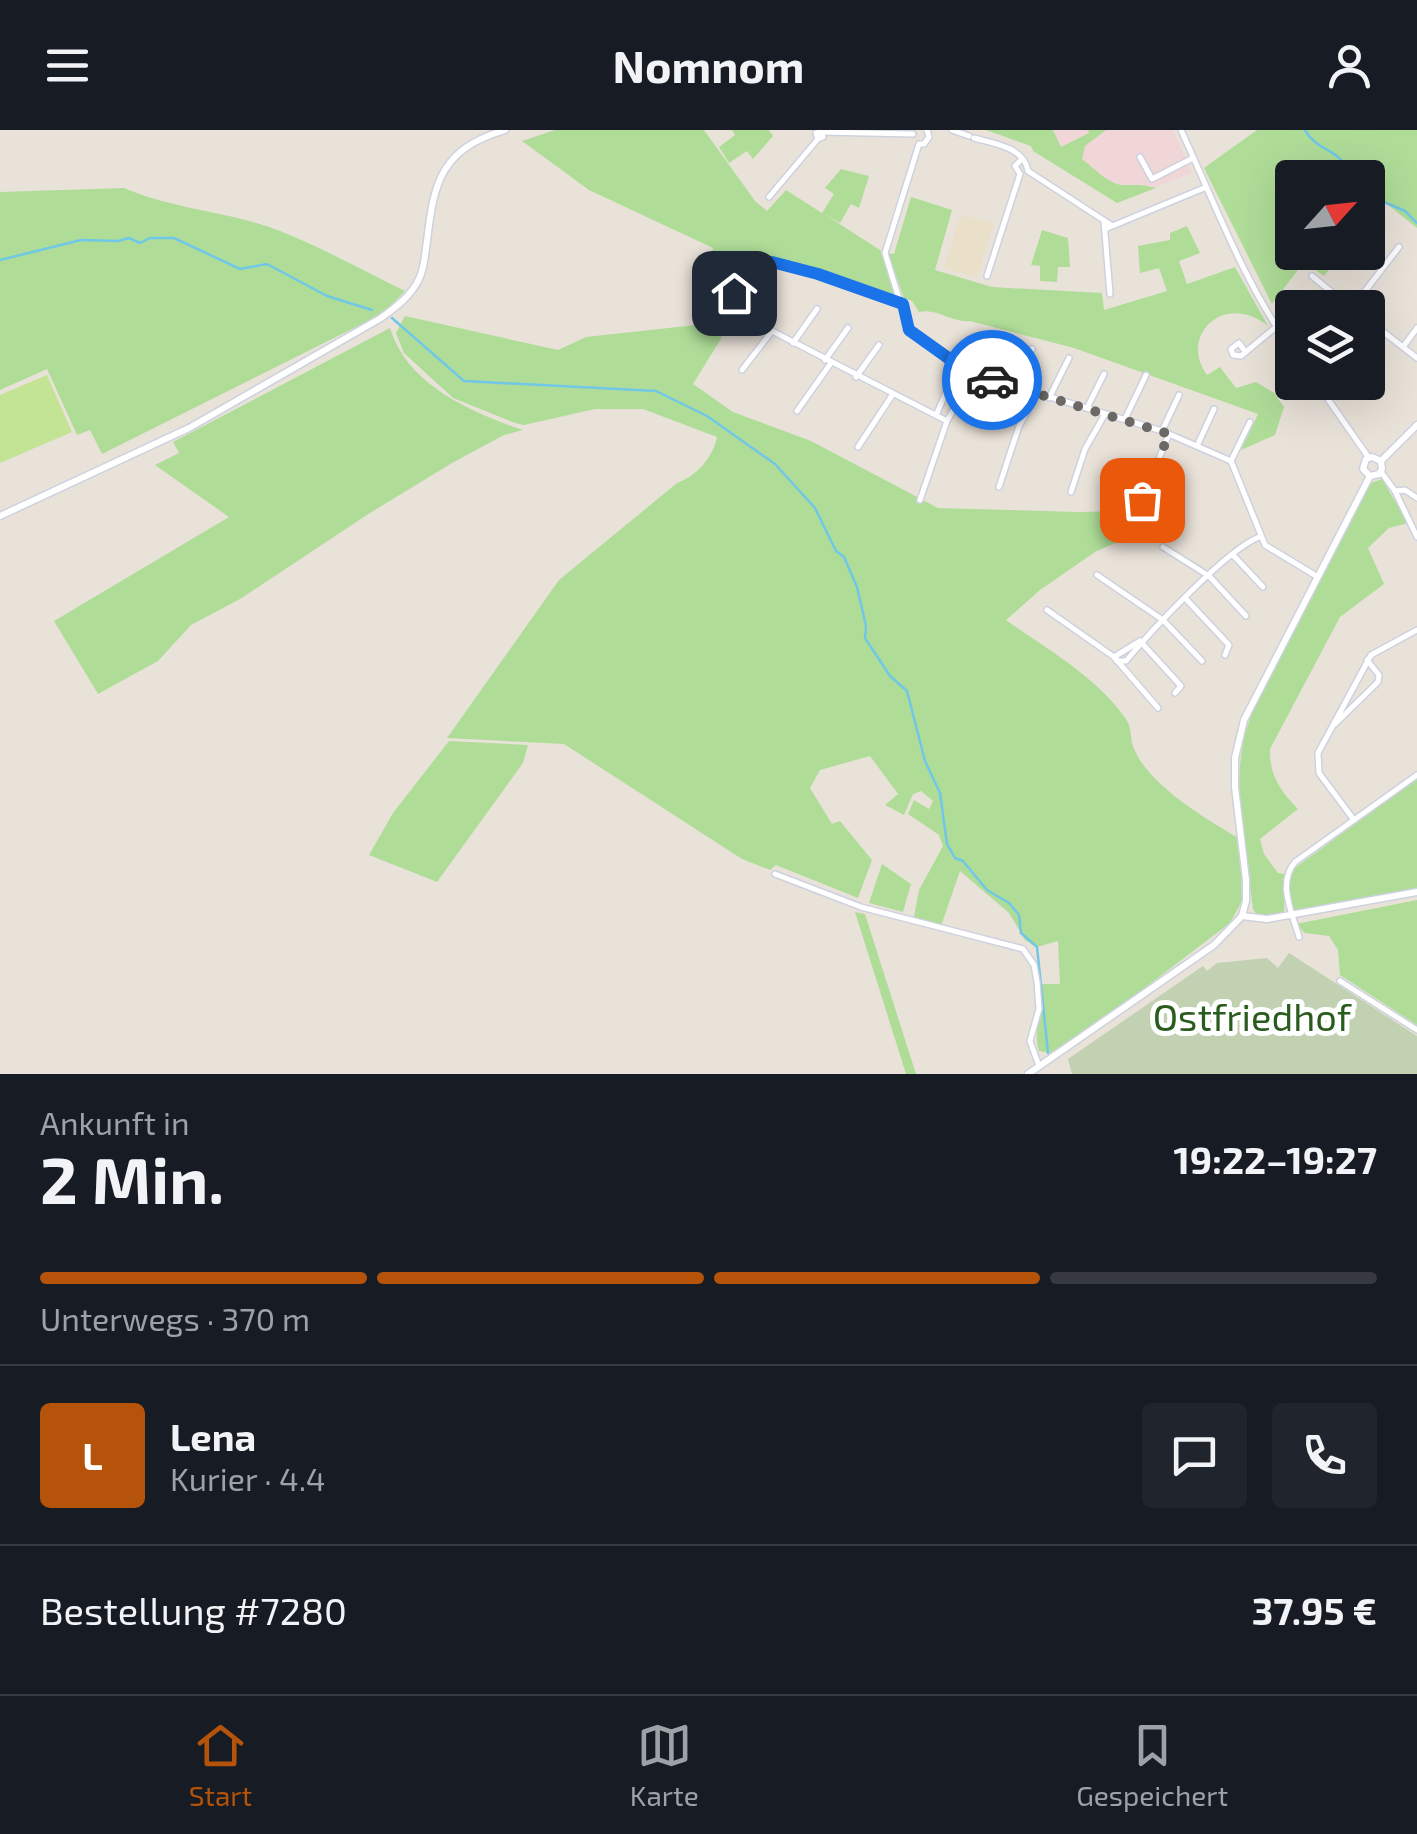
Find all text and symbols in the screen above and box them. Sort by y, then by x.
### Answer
icon: menu [40,38,95,93]
text: Nomnom [613,38,804,92]
icon: person [1322,38,1377,93]
north arrow [1275,160,1385,270]
map controls [1275,160,1385,400]
pin [692,251,777,336]
icon: home [707,266,762,321]
button: layers [1275,290,1385,400]
courier [942,330,1042,430]
icon: car [965,353,1020,408]
pin [1100,458,1185,543]
icon: bag [1115,473,1170,528]
park label: Ostfriedhof [1153,993,1353,1039]
text: Ankunft in [40,1103,190,1141]
text: 19:22–19:27 [1173,1136,1377,1182]
text: 2 Min. [40,1139,224,1217]
text: Unterwegs · 370 m [40,1299,310,1337]
button: chat [1142,1403,1247,1508]
button: phone [1272,1403,1377,1508]
text: Lena [170,1413,256,1459]
text: L [82,1432,103,1478]
text: Kurier · 4.4 [170,1459,325,1497]
text: Bestellung #7280 [40,1587,347,1633]
text: 37.95 € [1252,1587,1377,1633]
tab: Start [189,1718,252,1812]
tab: Karte [630,1718,699,1812]
tab: Gespeichert [1076,1718,1228,1812]

